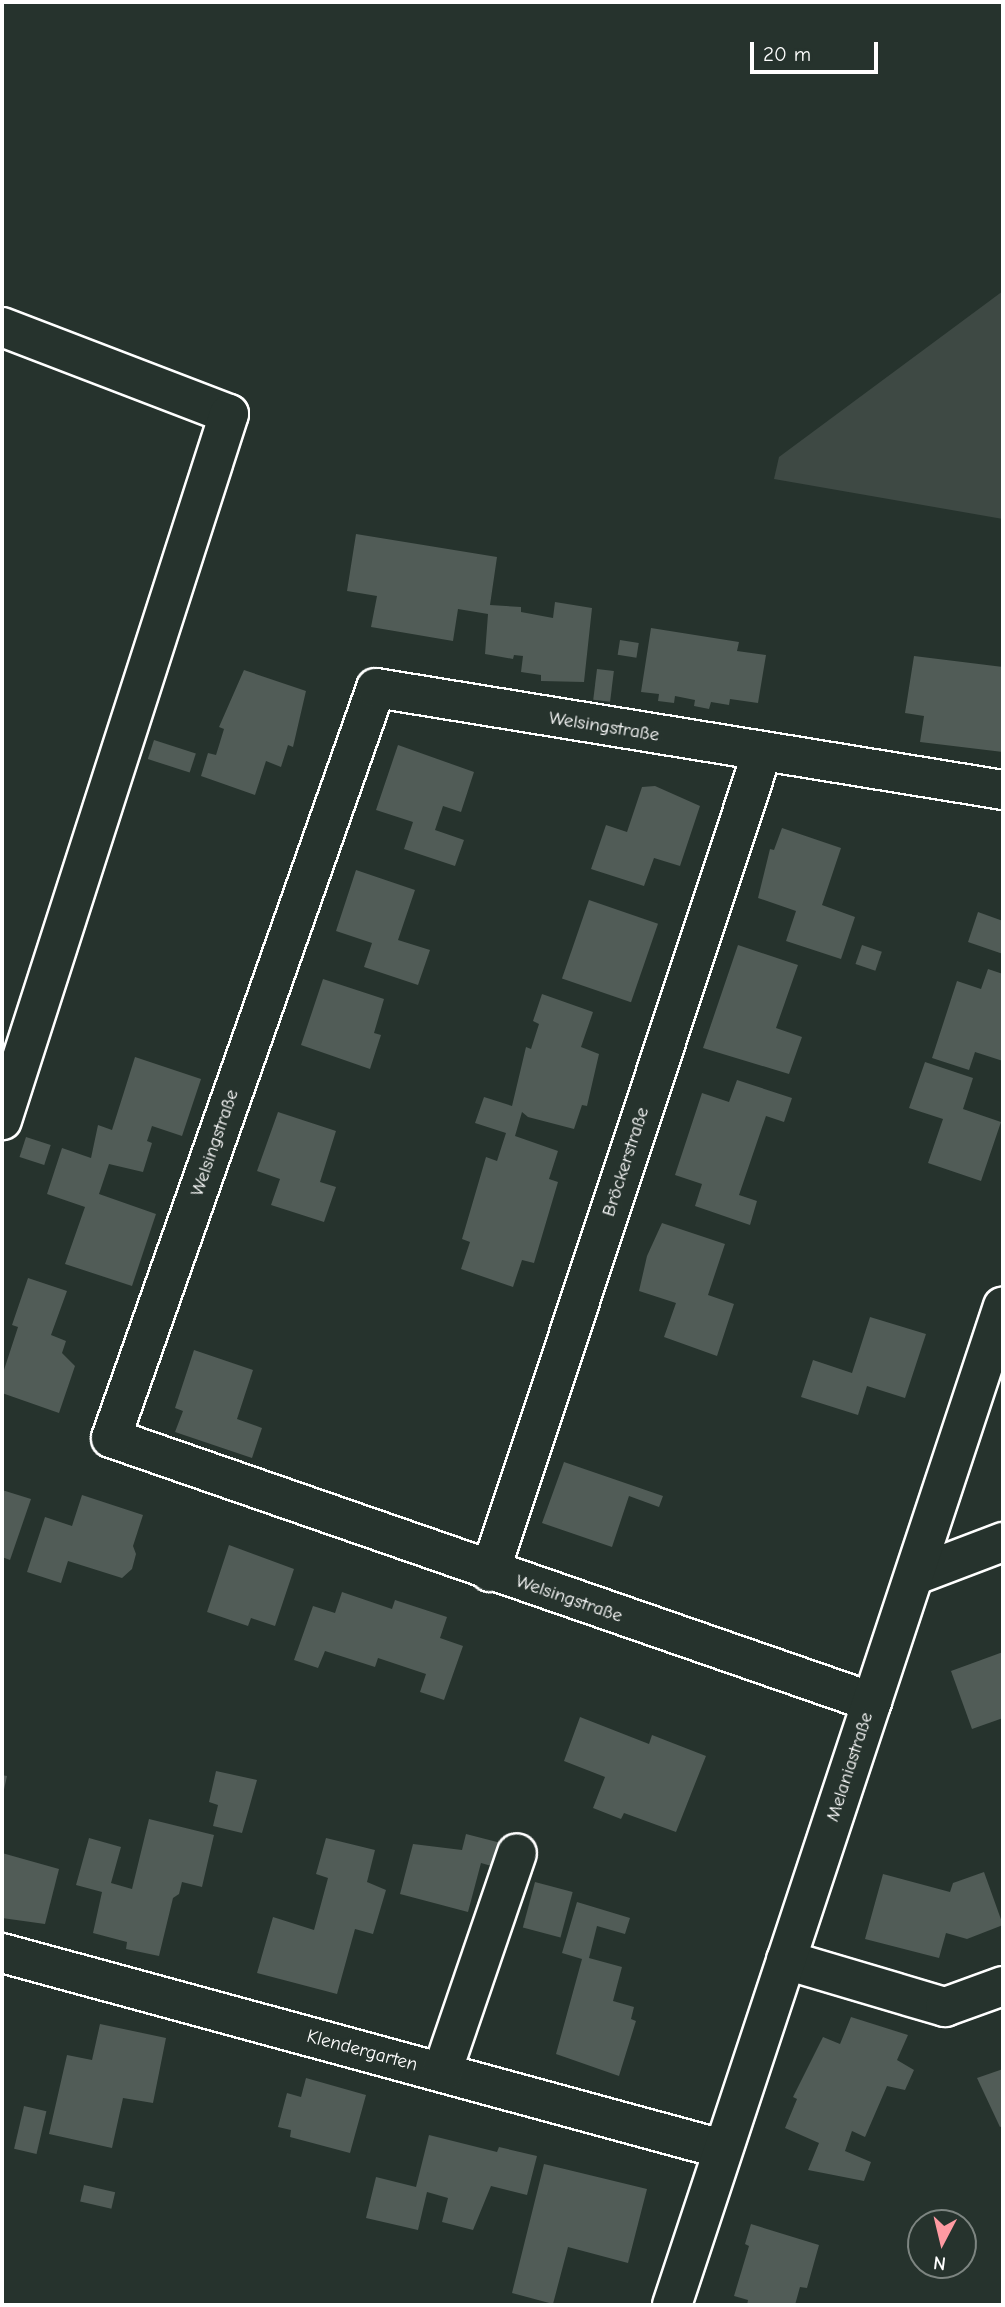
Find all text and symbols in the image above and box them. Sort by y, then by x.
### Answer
scale bar [753,28,881,72]
text: 20 m [763,42,811,66]
street label: Welsingstraße [547,707,661,747]
street label: Welsingstraße [186,1087,244,1199]
street label: Bröckerstraße [598,1104,654,1220]
street label: Welsingstraße [513,1570,625,1628]
street label: Melaniastraße [822,1709,878,1825]
street label: Klendergarten [304,2025,420,2077]
north arrow [907,2209,977,2279]
text: N [932,2251,947,2275]

